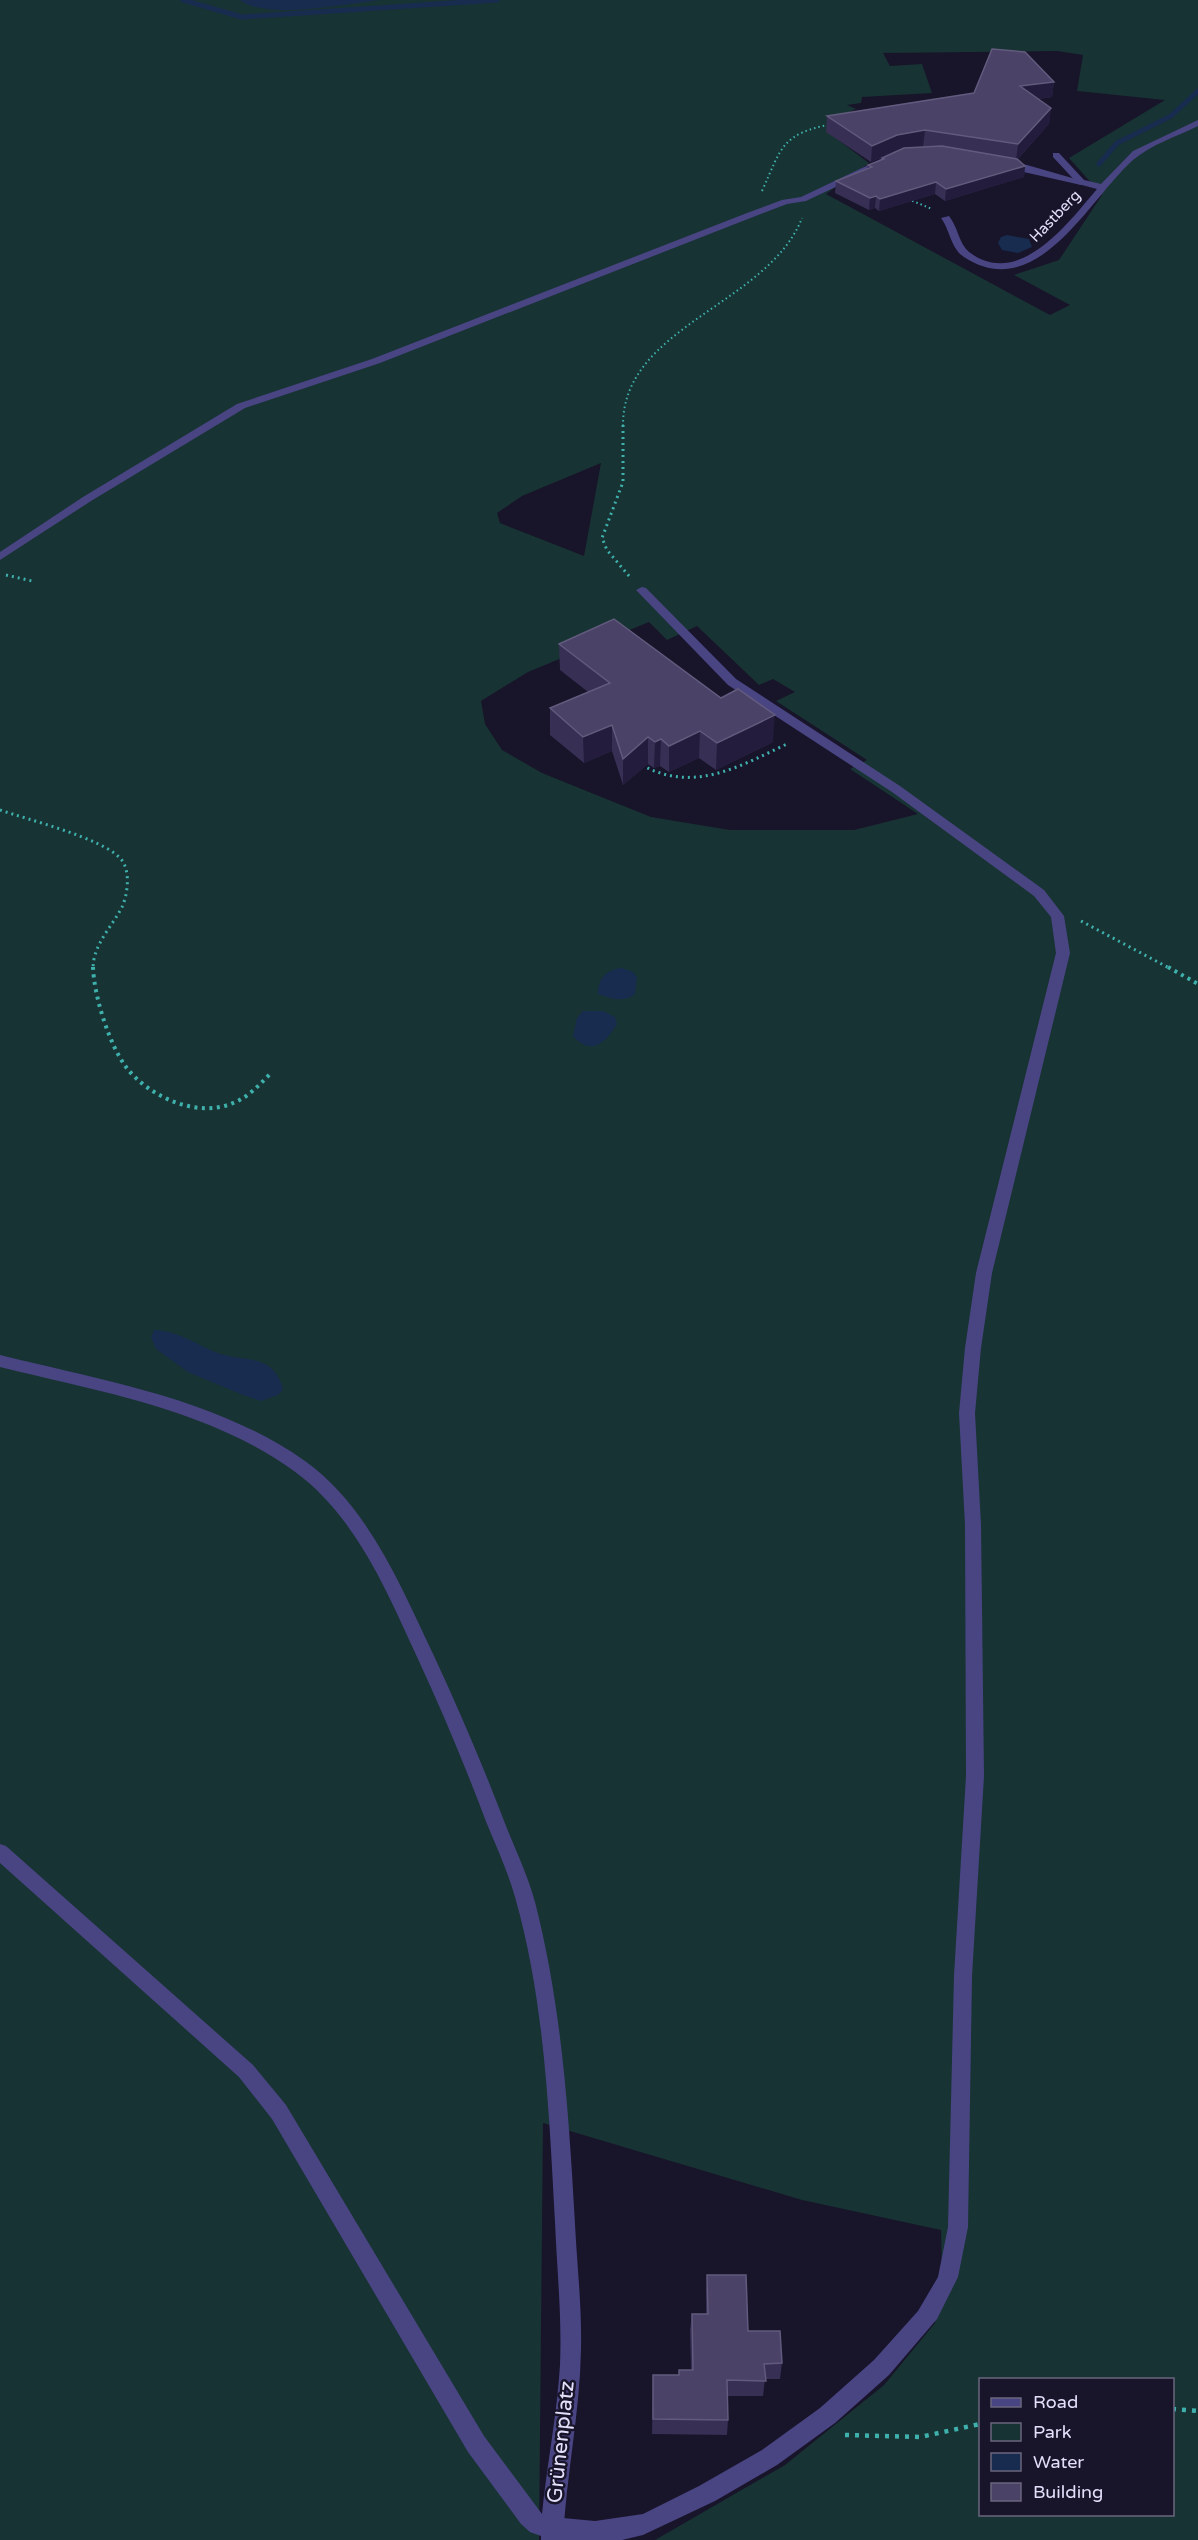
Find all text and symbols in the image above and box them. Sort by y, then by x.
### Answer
street label: Hastberg [1026,186,1084,246]
legend [979,2378,1174,2516]
street label: Grünenplatz [542,2380,580,2504]
text: Road [1033,2391,1078,2413]
text: Park [1033,2421,1072,2443]
text: Water [1033,2451,1084,2473]
text: Building [1033,2481,1103,2503]

